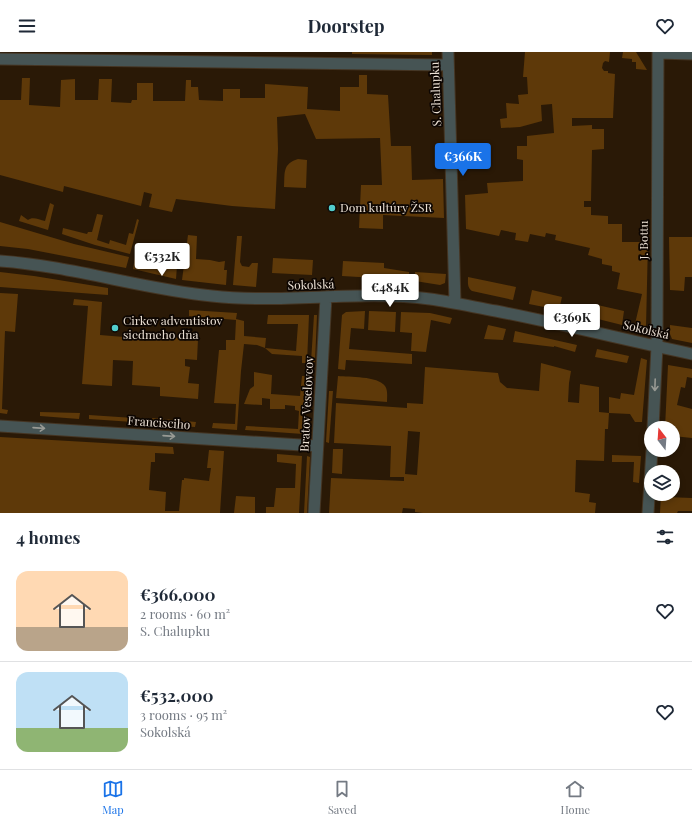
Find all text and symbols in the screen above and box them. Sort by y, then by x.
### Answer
text: Doorstep [307,14,385,38]
icon: menu [16,15,38,37]
icon: heart [654,15,676,37]
street label: S. Chalupku [426,61,444,127]
pin: €366K [435,143,491,177]
text: €366K [444,147,482,164]
place label: Dom kultúry ŽSR [340,199,432,215]
marker: Dom kultúry ŽSR [327,203,337,213]
street label: J. Bottu [635,221,651,260]
pin: €532K [134,243,190,277]
text: €532K [144,247,180,264]
pin: €484K [362,274,418,308]
street label: Sokolská [287,275,335,293]
text: €484K [371,278,409,295]
pin: €369K [544,304,600,338]
text: €369K [553,308,591,325]
place label: Cirkev adventistov siedmeho dňa [123,312,223,342]
street label: Sokolská [622,316,671,342]
marker: Cirkev adventistov siedmeho dňa [110,323,120,333]
street label: Bratov Veselovcov [296,356,317,452]
one-way arrow [651,378,659,391]
street label: Francisciho [127,412,191,432]
north arrow [644,421,680,457]
map controls [644,421,680,501]
one-way arrow [32,425,45,432]
one-way arrow [162,433,175,440]
button: layers [644,465,680,501]
text: 4 homes [16,526,80,548]
icon: filters [654,526,676,548]
text: €366,000 [140,583,215,605]
icon: home [48,587,96,635]
icon: heart [654,600,676,622]
text: 2 rooms · 60 m² [140,605,230,622]
text: S. Chalupku [140,622,210,639]
text: €532,000 [140,684,213,706]
icon: home [48,688,96,736]
icon: heart [654,701,676,723]
text: 3 rooms · 95 m² [140,706,227,723]
text: Sokolská [140,723,191,740]
tab: Map [102,778,124,817]
tab: Saved [328,778,357,817]
tab: Home [560,778,590,817]

